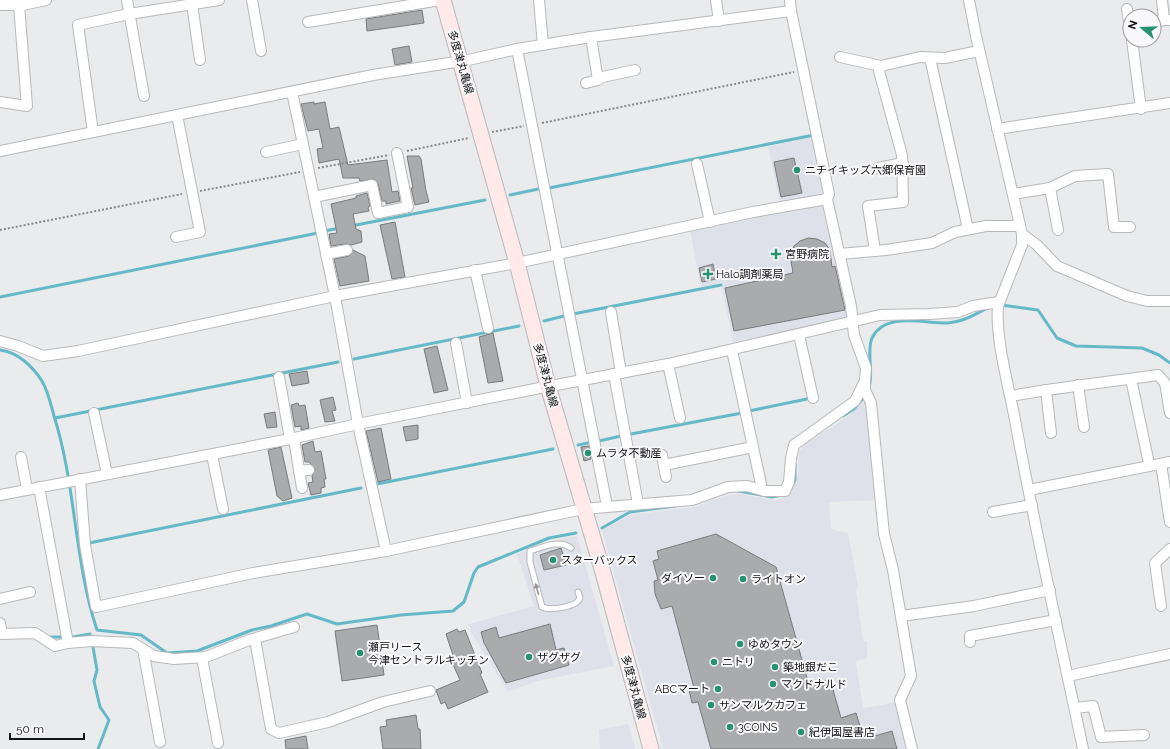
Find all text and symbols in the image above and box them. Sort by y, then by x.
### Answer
north arrow [1122,8,1162,48]
text: N [1126,19,1141,31]
street label: 多度津丸亀線 [445,29,476,96]
place label: ニチイキッズ六郷保育園 [805,164,926,177]
marker: ニチイキッズ六郷保育園 [792,165,802,175]
marker: 宮野病院 [770,248,782,260]
place label: 宮野病院 [785,248,829,261]
place label: Halo調剤薬局 [716,268,784,281]
marker: Halo調剤薬局 [703,269,713,279]
street label: 多度津丸亀線 [531,342,560,409]
place label: ムラタ不動産 [596,447,661,460]
marker: ムラタ不動産 [583,448,593,458]
place label: スターバックス [561,554,638,567]
marker: スターバックス [548,555,558,565]
place label: ダイソー [661,572,705,585]
marker: ダイソー [708,573,718,583]
place label: ライトオン [751,573,806,586]
marker: ライトオン [738,574,748,584]
one-way arrow [534,583,540,595]
place label: ゆめタウン [748,638,803,651]
marker: ゆめタウン [735,639,745,649]
place label: 瀬戸リース 今津セントラルキッチン [368,641,489,667]
marker: 瀬戸リース 今津セントラルキッチン [355,648,365,658]
place label: ザグザグ [537,651,581,664]
marker: ザグザグ [524,652,534,662]
street label: 多度津丸亀線 [619,654,648,721]
place label: ニトリ [722,656,755,669]
marker: ニトリ [709,657,719,667]
place label: 築地銀だこ [783,661,838,674]
marker: 築地銀だこ [770,662,780,672]
place label: マクドナルド [781,678,847,691]
marker: マクドナルド [768,679,778,689]
place label: ABCマート [655,683,710,696]
marker: ABCマート [713,684,723,694]
place label: サンマルクカフェ [719,699,807,712]
marker: サンマルクカフェ [706,700,716,710]
scale bar [10,715,84,741]
place label: 3COINS [738,721,778,734]
text: 50 m [16,722,44,736]
marker: 3COINS [725,722,735,732]
place label: 紀伊国屋書店 [809,726,875,739]
marker: 紀伊国屋書店 [796,727,806,737]

